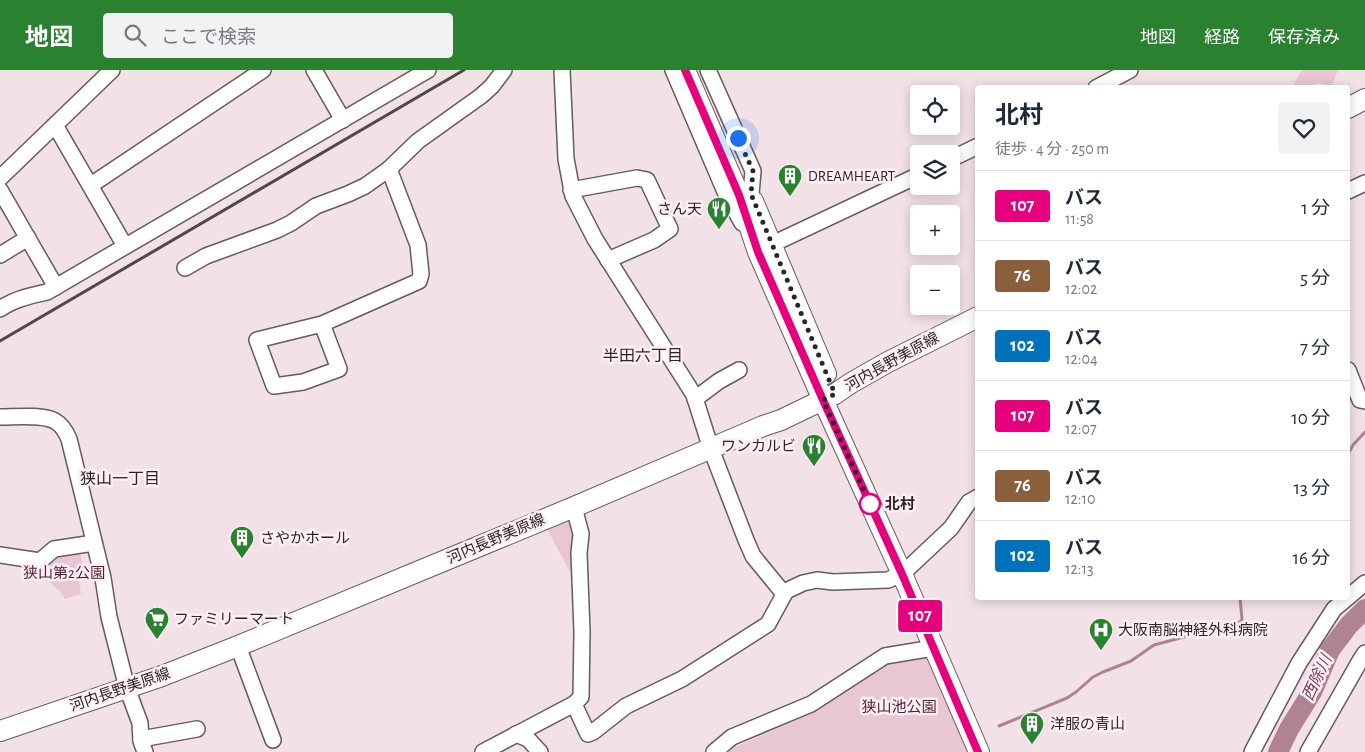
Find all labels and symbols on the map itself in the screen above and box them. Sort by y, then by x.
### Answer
your location [726,126,751,151]
building icon: DREAMHEART [777,163,803,197]
place label: DREAMHEART [808,169,896,184]
restaurant icon: さん天 [706,196,732,230]
place label: さん天 [657,202,702,217]
street label: 河内長野美原線 [842,329,942,394]
district label: 半田六丁目 [603,348,683,364]
restaurant icon: ワンカルビ [801,433,827,467]
place label: ワンカルビ [721,438,796,454]
district label: 狭山一丁目 [80,470,160,487]
marker: 北村 [859,493,881,515]
place label: 北村 [885,495,915,512]
street label: 河内長野美原線 [444,511,547,566]
building icon: さやかホール [229,525,255,559]
place label: さやかホール [260,530,350,546]
park label: 狭山第2公園 [23,565,105,581]
line badge: 107 [891,600,949,632]
supermarket icon: ファミリーマート [144,606,170,640]
place label: ファミリーマート [174,612,294,627]
hospital icon: 大阪南脳神経外科病院 [1088,617,1114,651]
place label: 大阪南脳神経外科病院 [1118,622,1268,638]
water label: 西除川 [1299,651,1335,703]
street label: 河内長野美原線 [68,665,172,714]
park label: 狭山池公園 [861,699,937,715]
building icon: 洋服の青山 [1019,711,1045,745]
place label: 洋服の青山 [1050,716,1125,732]

